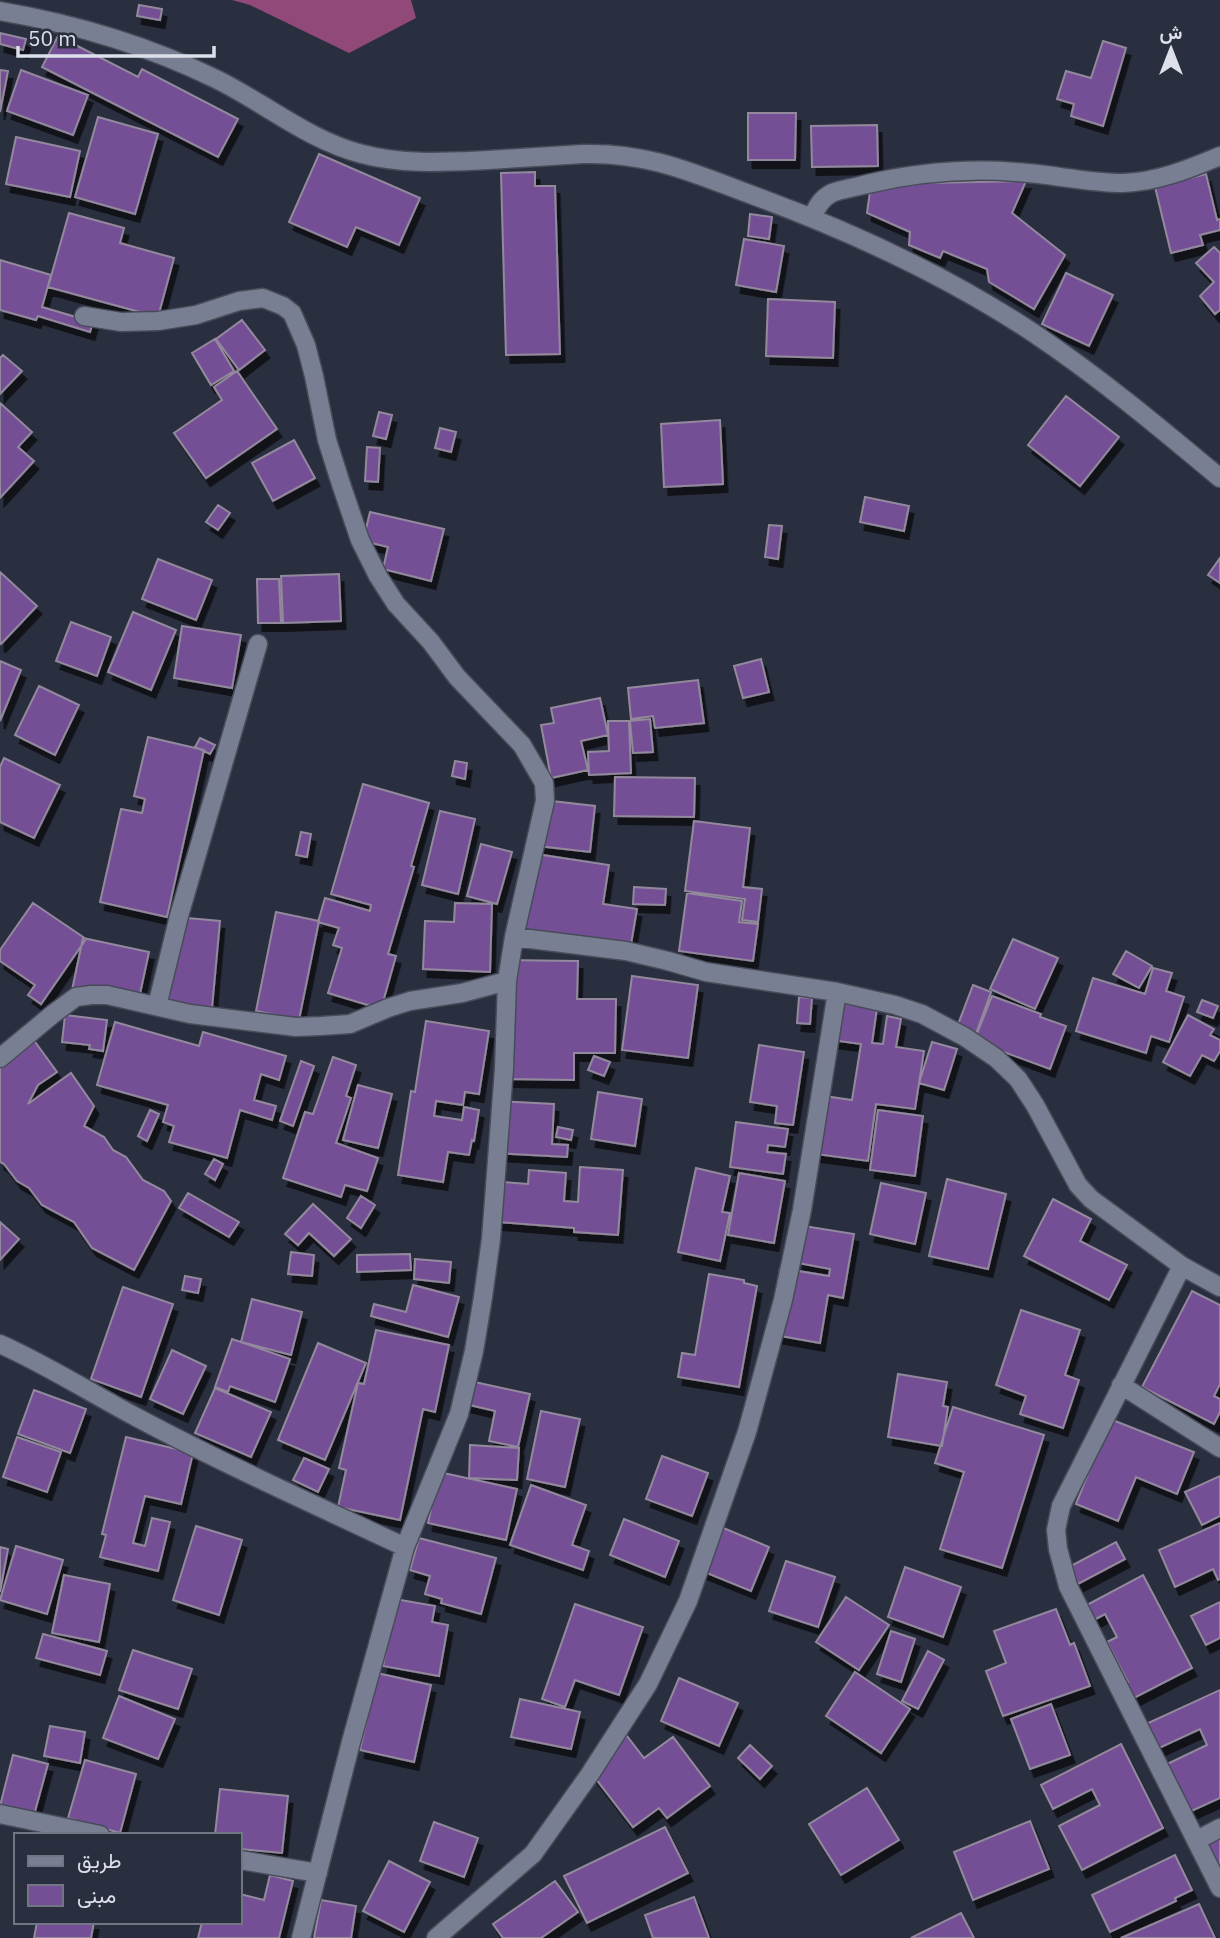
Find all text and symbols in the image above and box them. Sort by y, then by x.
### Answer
scale bar [18,14,214,58]
north arrow [1136,14,1206,84]
text: ش [1160,20,1183,44]
text: 50 m [28,24,77,52]
legend [14,1833,242,1924]
text: طريق [77,1846,122,1874]
text: مبنى [77,1881,116,1909]

